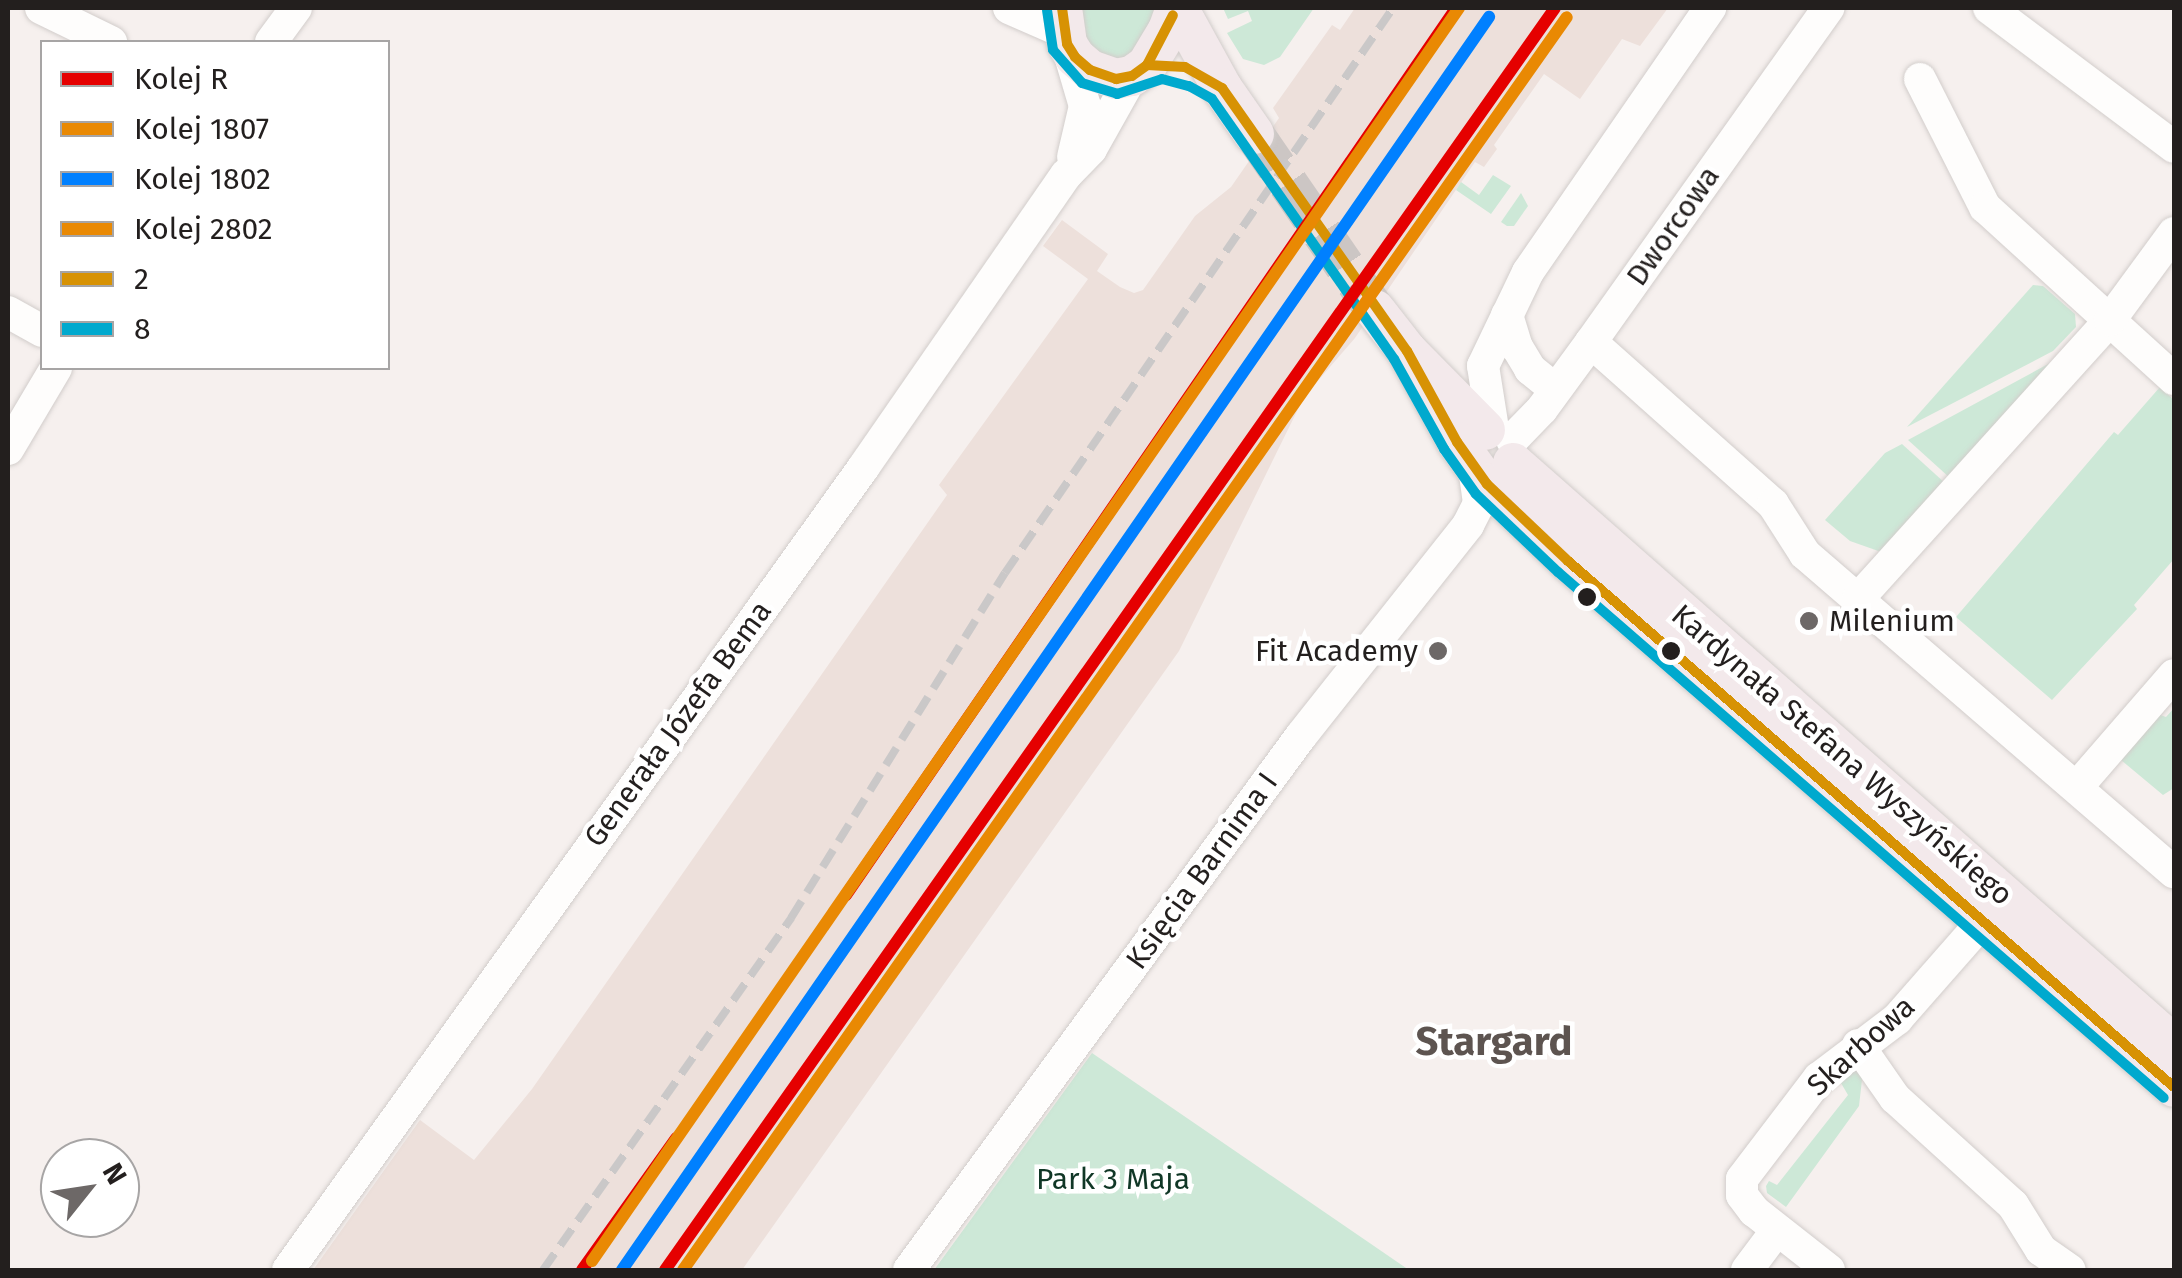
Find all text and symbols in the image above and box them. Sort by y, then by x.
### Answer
legend [40,40,390,370]
text: Kolej R [134,61,228,97]
text: Kolej 1807 [134,111,269,147]
street label: Dworcowa [1619,159,1727,293]
text: Kolej 1802 [134,161,271,197]
text: Kolej 2802 [134,211,273,247]
text: 2 [134,261,149,297]
text: 8 [134,311,151,347]
unlabelled marker [1577,587,1597,607]
street label: Generała Józefa Bema [577,594,779,854]
street label: Kardynała Stefana Wyszyńskiego [1664,597,2020,913]
place label: Milenium [1829,603,1955,639]
marker: Milenium [1798,610,1820,632]
place label: Fit Academy [1255,633,1418,669]
marker: Fit Academy [1427,640,1449,662]
unlabelled marker [1661,641,1681,661]
street label: Księcia Barnima I [1118,766,1286,976]
street label: Skarbowa [1800,988,1922,1104]
district label: Stargard [1415,1018,1573,1066]
north arrow [40,1138,140,1238]
text: N [96,1157,134,1190]
park label: Park 3 Maja [1036,1161,1190,1197]

